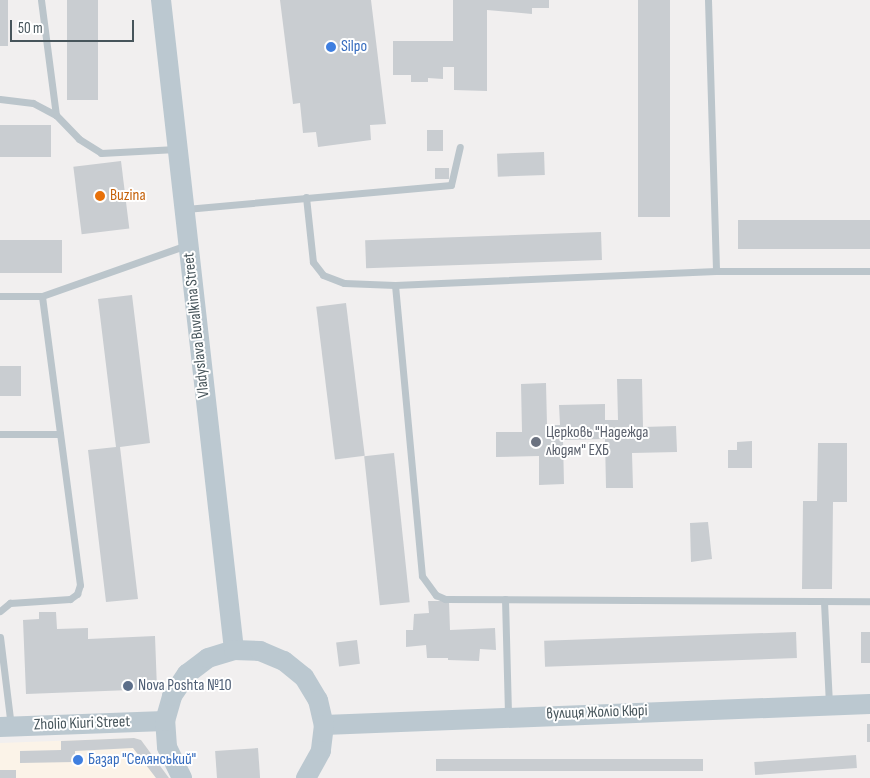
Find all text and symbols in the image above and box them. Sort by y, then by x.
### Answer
scale bar [12,10,136,42]
text: 50 m [18,19,43,38]
place label: Silpo [341,37,367,57]
marker: Silpo [325,41,337,53]
place label: Buzina [110,186,146,206]
marker: Buzina [94,190,106,202]
street label: Vladyslava Buvalkina Street [180,251,214,399]
place label: Церковь "Надежда людям" ЕХБ [546,423,648,461]
marker: Церковь "Надежда людям" ЕХБ [530,436,542,448]
place label: Nova Poshta №10 [138,676,232,696]
marker: Nova Poshta №10 [122,680,134,692]
street label: вулиця Жоліо Кюрі [546,702,648,724]
street label: Zholio Kiuri Street [33,713,131,735]
place label: Базар "Селянський" [88,750,196,770]
marker: Базар "Селянський" [72,754,84,766]

